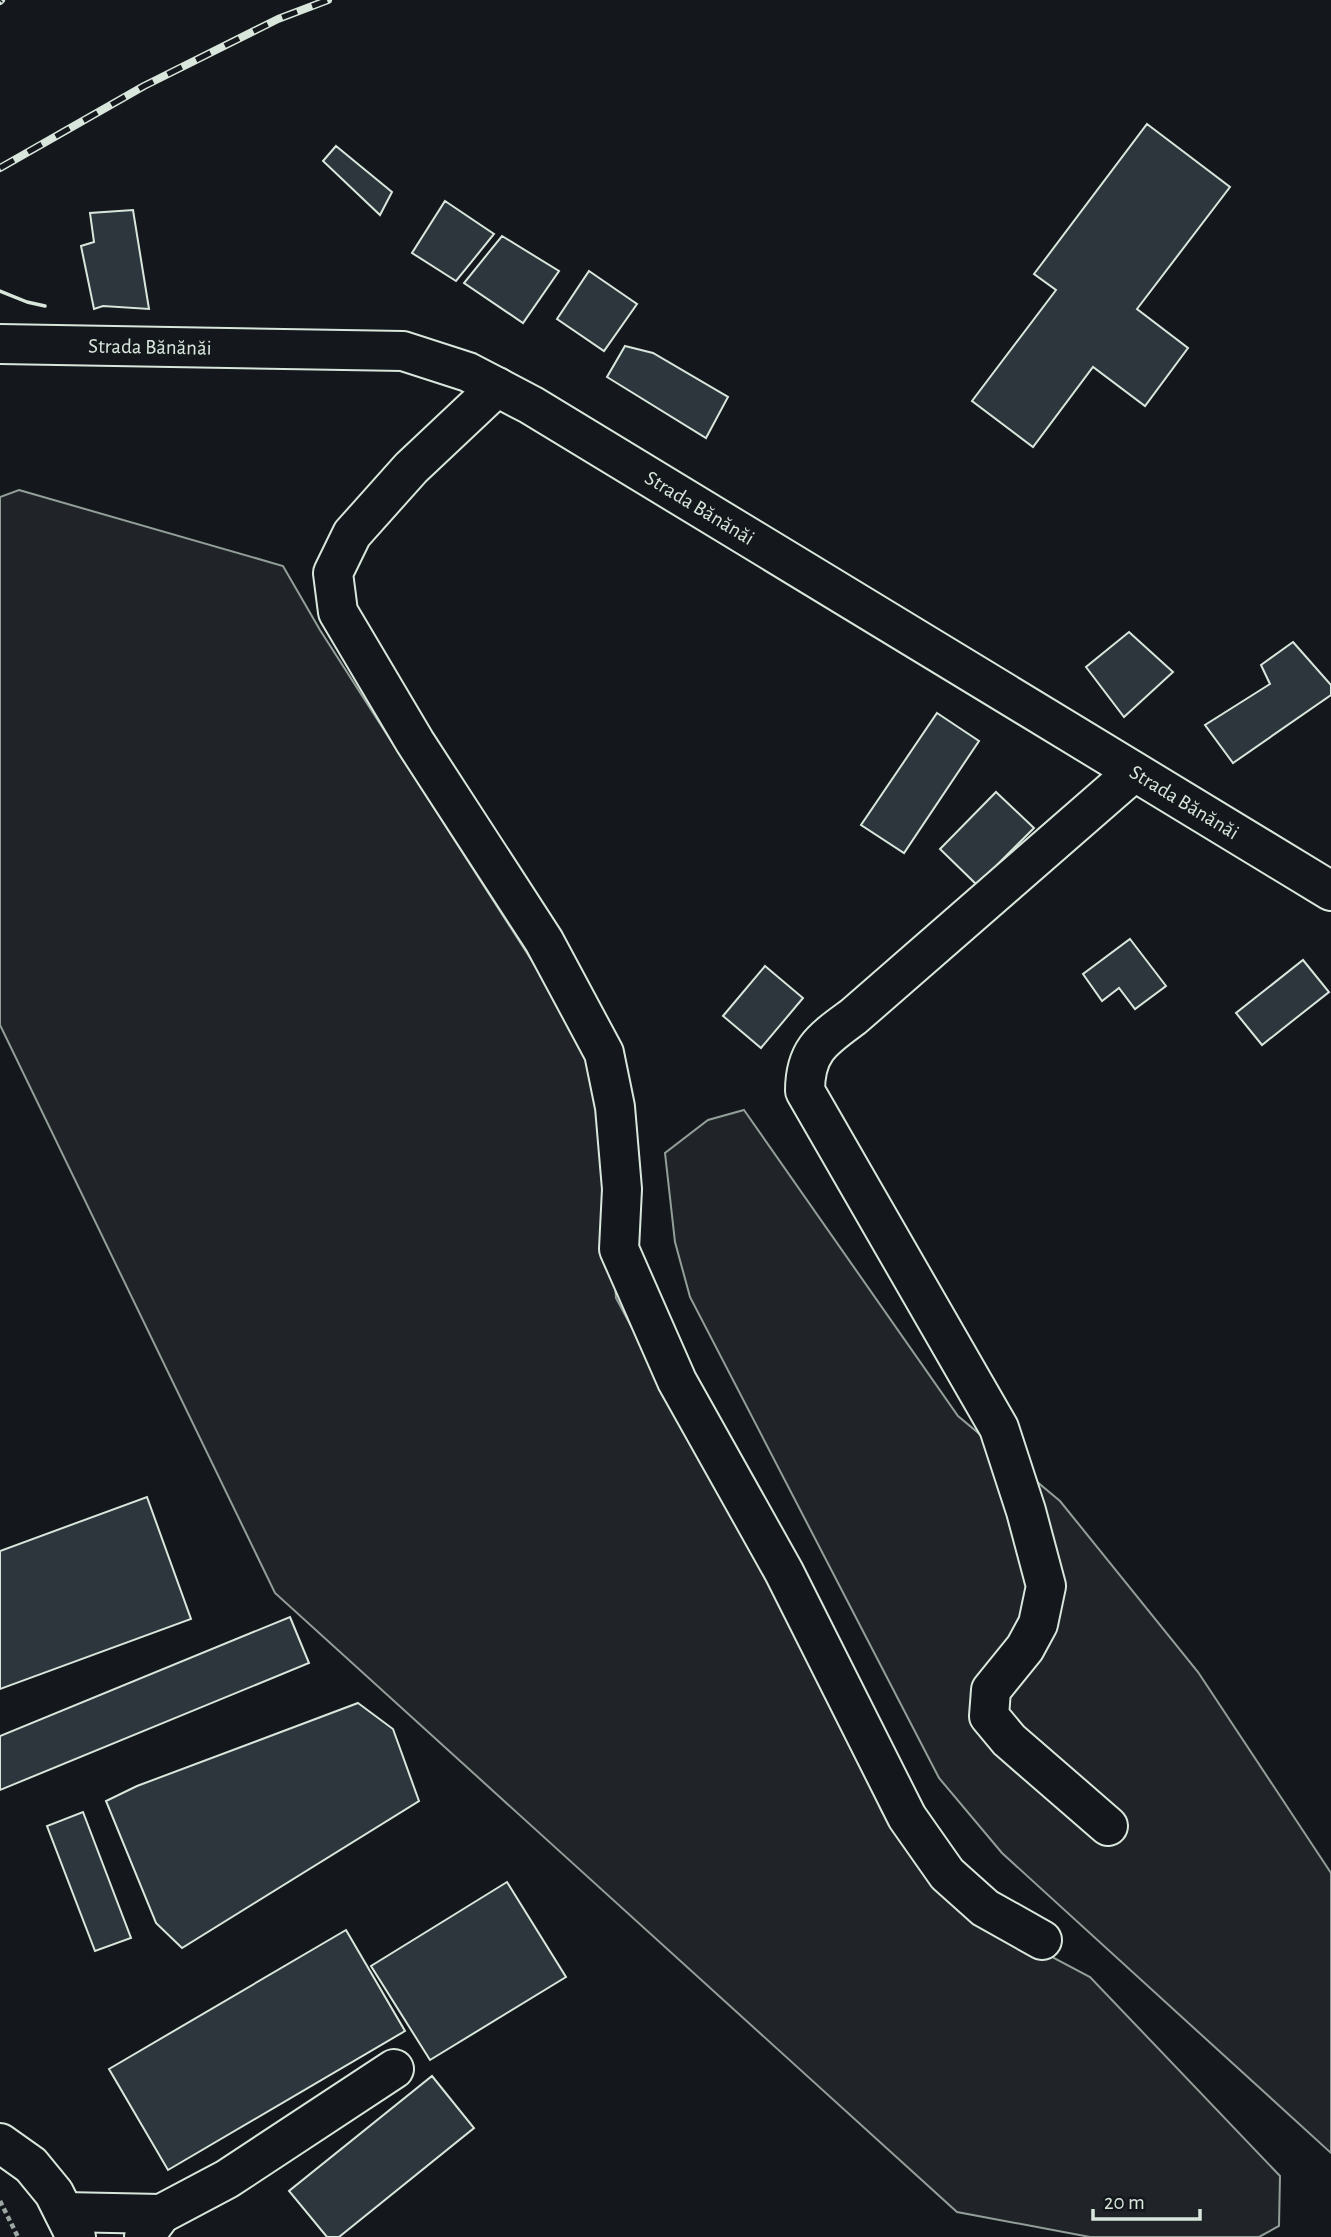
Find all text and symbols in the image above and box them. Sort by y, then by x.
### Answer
street label: Strada Bănănăi [88,336,212,359]
street label: Strada Bănănăi [641,467,758,549]
street label: Strada Bănănăi [1126,761,1242,843]
scale bar [1093,2178,1200,2222]
text: 20 m [1104,2192,1145,2213]

